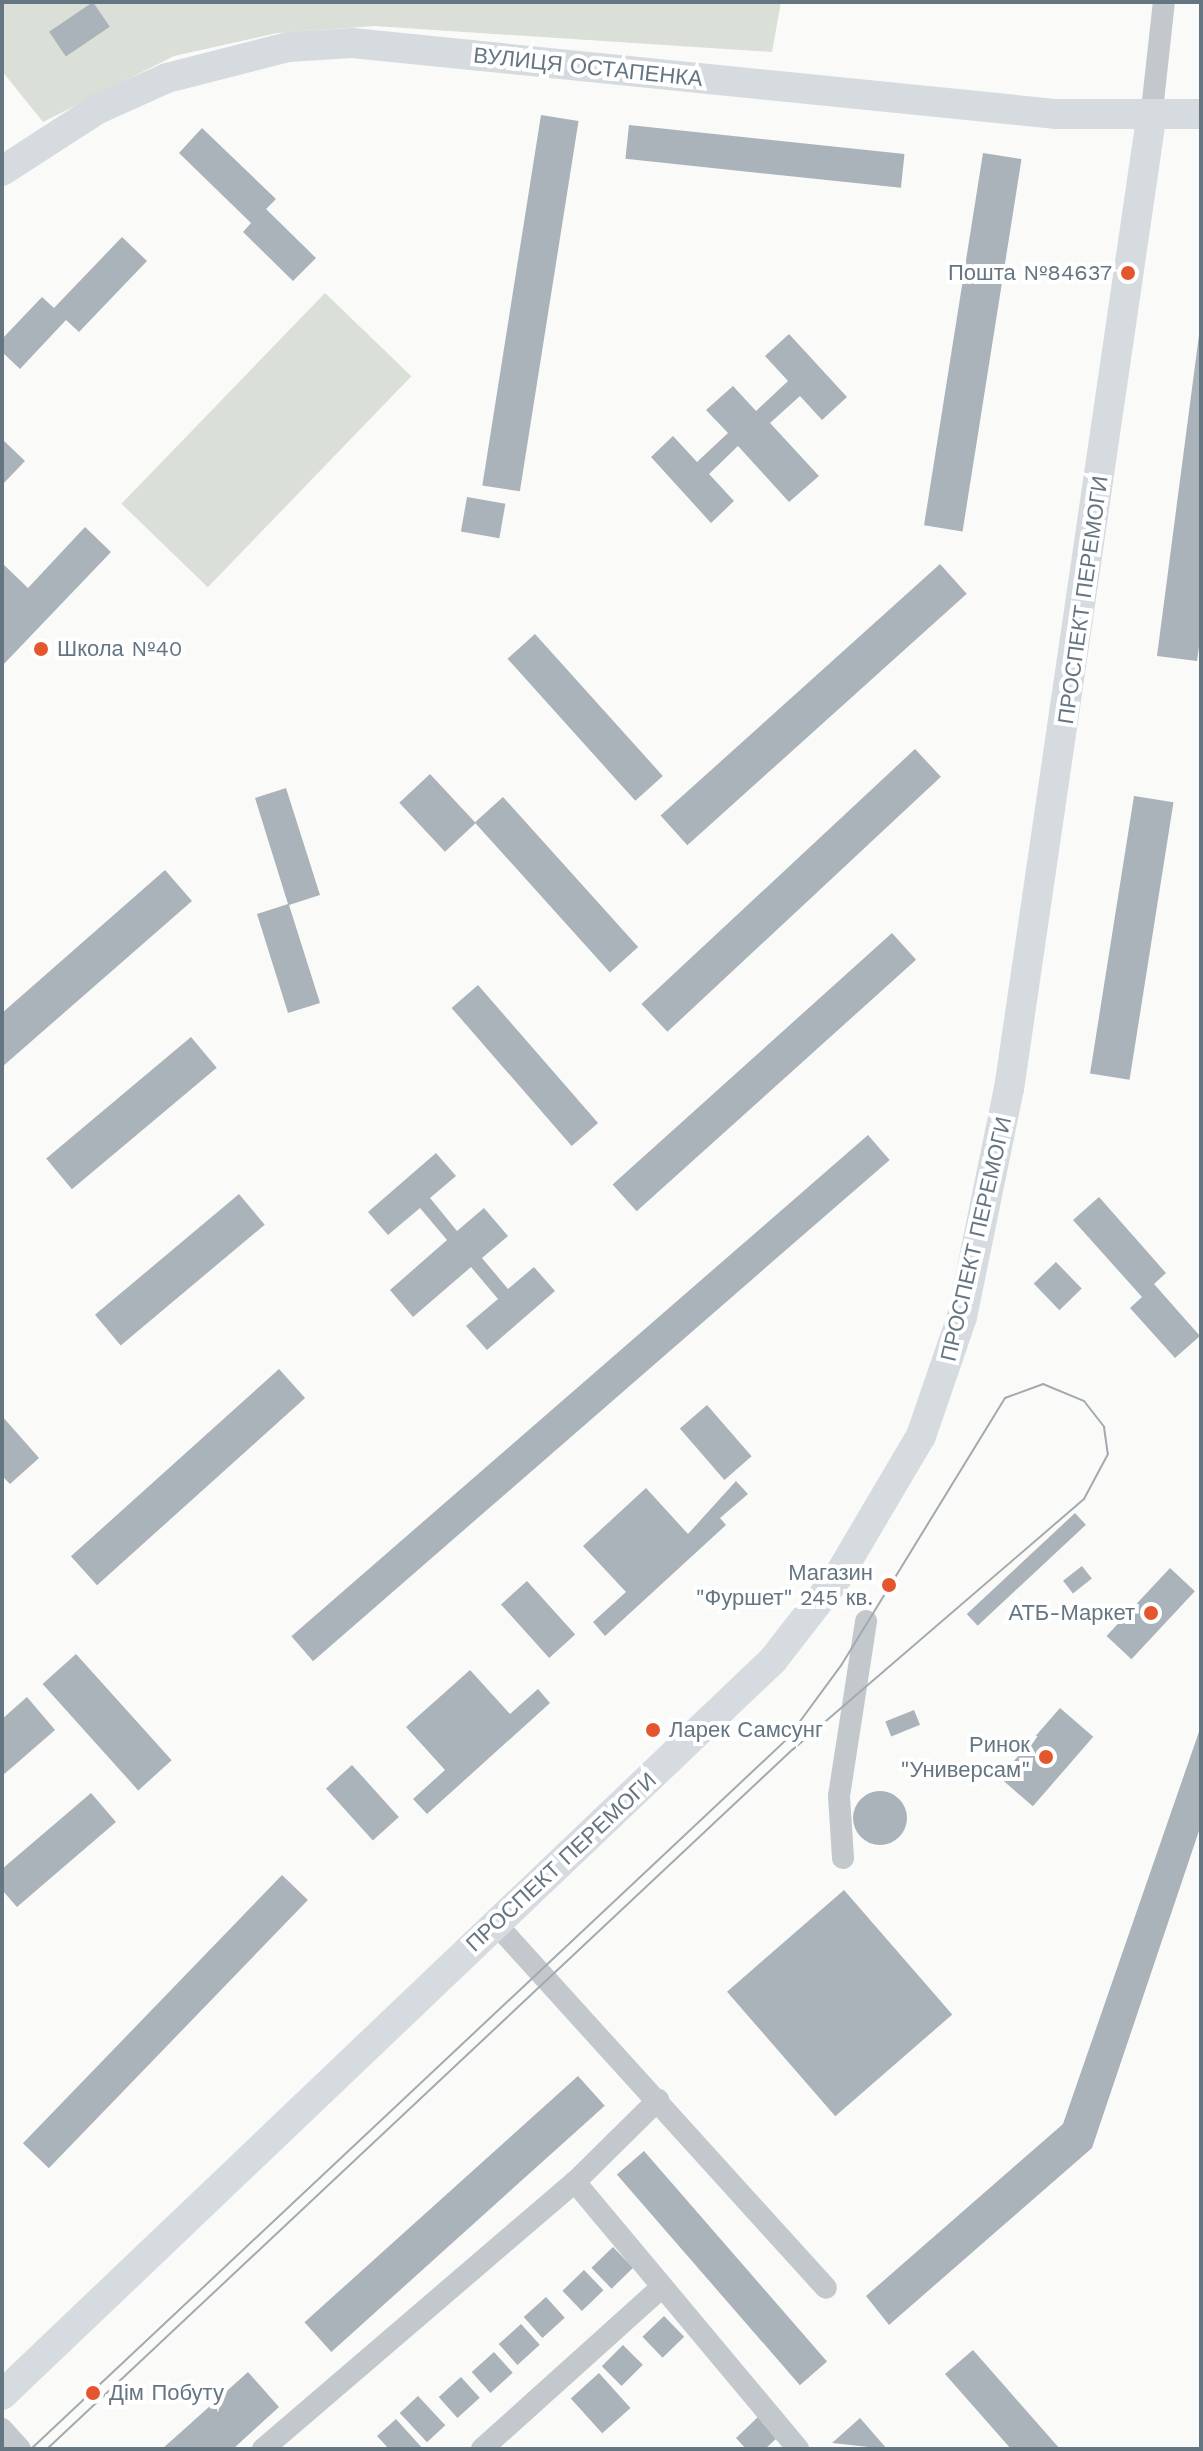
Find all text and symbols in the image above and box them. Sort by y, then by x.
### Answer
street label: ВУЛИЦЯ ОСТАПЕНКА [472,42,704,92]
place label: Пошта №84637 [948,260,1112,286]
marker: Пошта №84637 [1119,264,1137,282]
street label: ПРОСПЕКТ ПЕРЕМОГИ [1053,474,1113,726]
place label: Школа №40 [57,636,183,662]
marker: Школа №40 [32,640,50,658]
street label: ПРОСПЕКТ ПЕРЕМОГИ [935,1114,1017,1364]
place label: Магазин "Фуршет" 245 кв. [696,1559,873,1610]
marker: Магазин "Фуршет" 245 кв. [880,1576,898,1594]
place label: АТБ-Маркет [1008,1600,1135,1626]
marker: АТБ-Маркет [1142,1604,1160,1622]
place label: Ларек Самсунг [669,1717,823,1743]
marker: Ларек Самсунг [644,1721,662,1739]
place label: Ринок "Универсам" [901,1731,1030,1782]
marker: Ринок "Универсам" [1037,1748,1055,1766]
street label: ПРОСПЕКТ ПЕРЕМОГИ [460,1767,662,1957]
place label: Дім Побуту [109,2380,224,2406]
marker: Дім Побуту [84,2384,102,2402]

